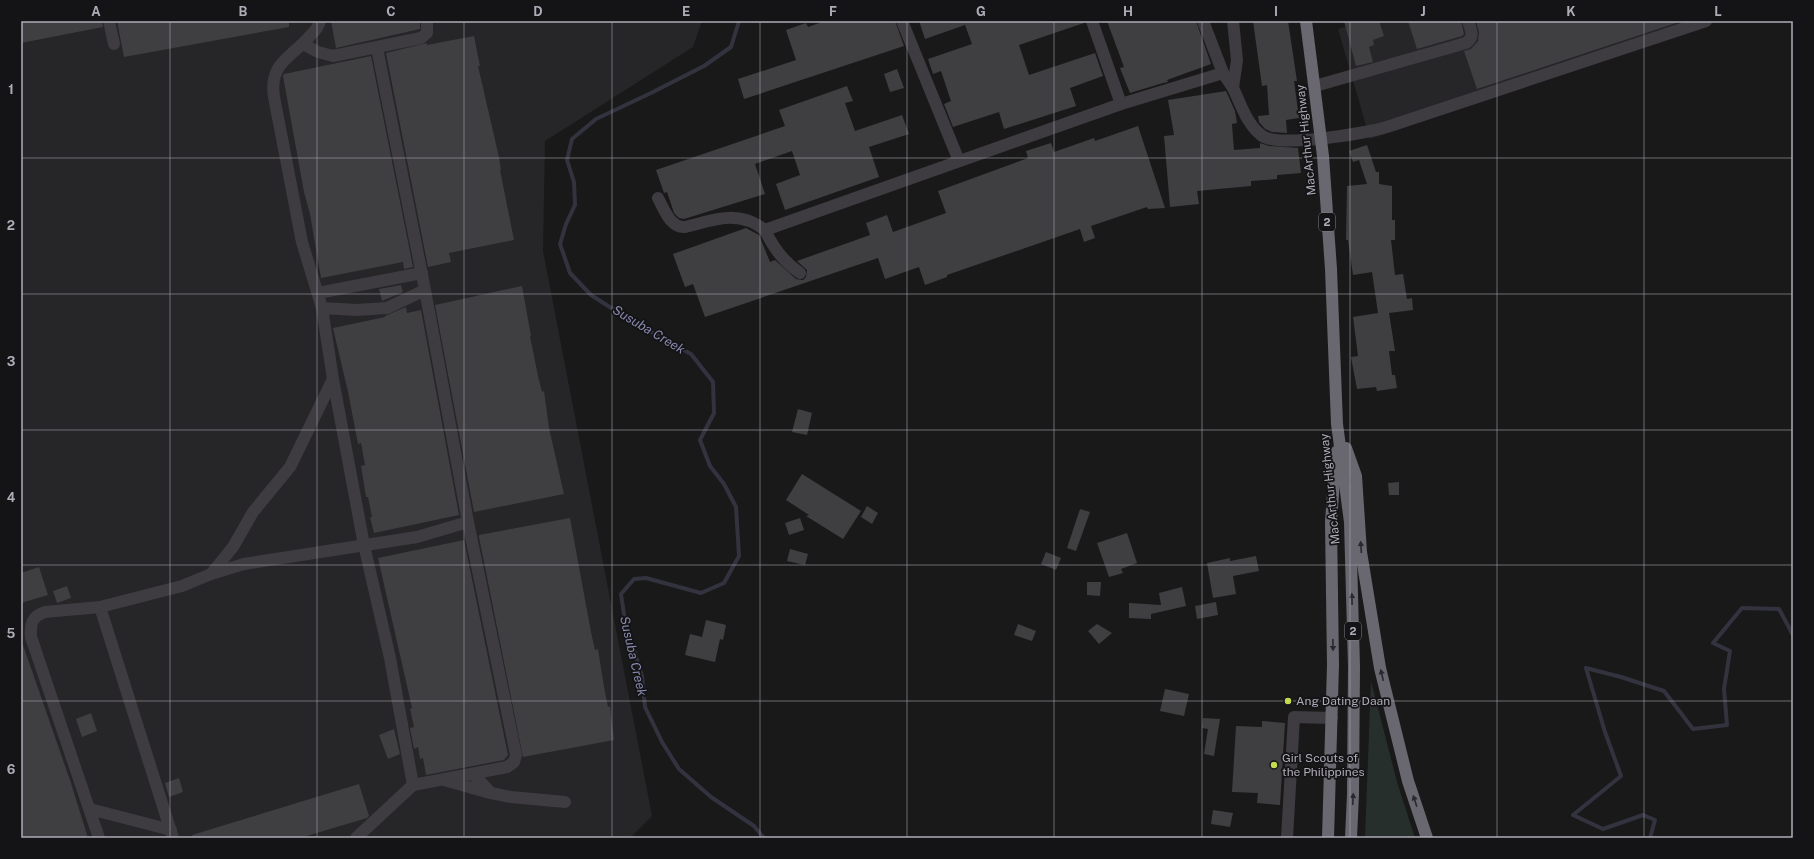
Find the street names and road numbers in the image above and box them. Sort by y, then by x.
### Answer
street label: MacArthur Highway [1293,83,1319,196]
road number: 2 [1319,213,1335,231]
street label: MacArthur Highway [1317,432,1343,545]
road number: 2 [1345,622,1361,640]

